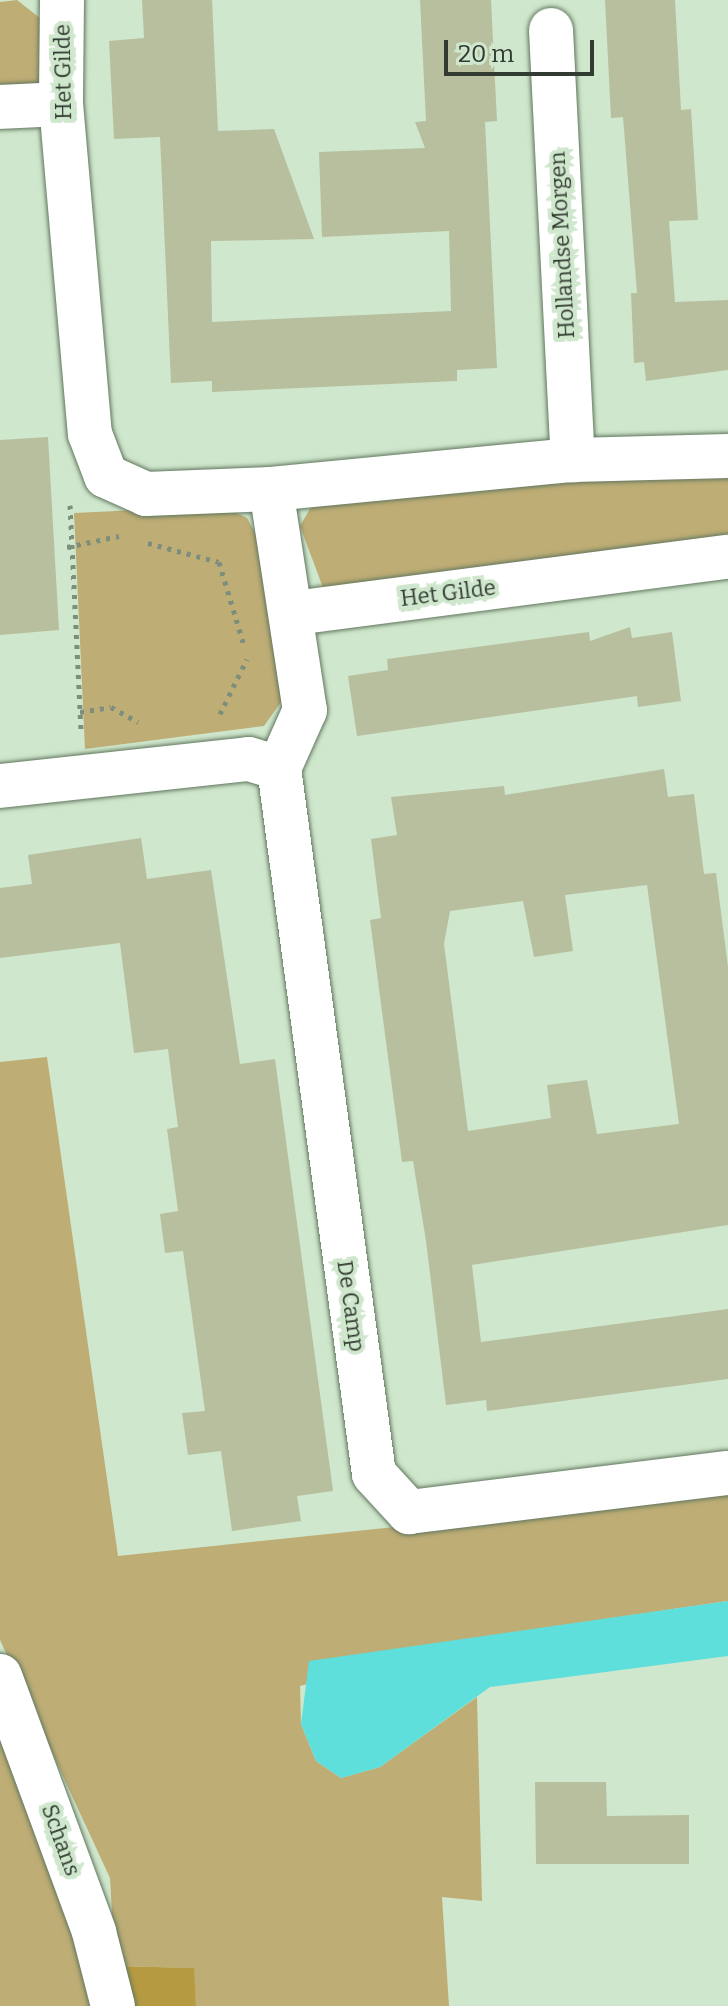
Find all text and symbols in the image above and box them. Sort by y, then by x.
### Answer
street label: Het Gilde [49,24,77,120]
scale bar [448,24,598,74]
text: 20 m [458,40,514,68]
street label: Hollandse Morgen [544,151,580,339]
street label: Het Gilde [399,574,497,612]
street label: De Camp [332,1259,370,1353]
street label: Schans [36,1801,86,1879]

